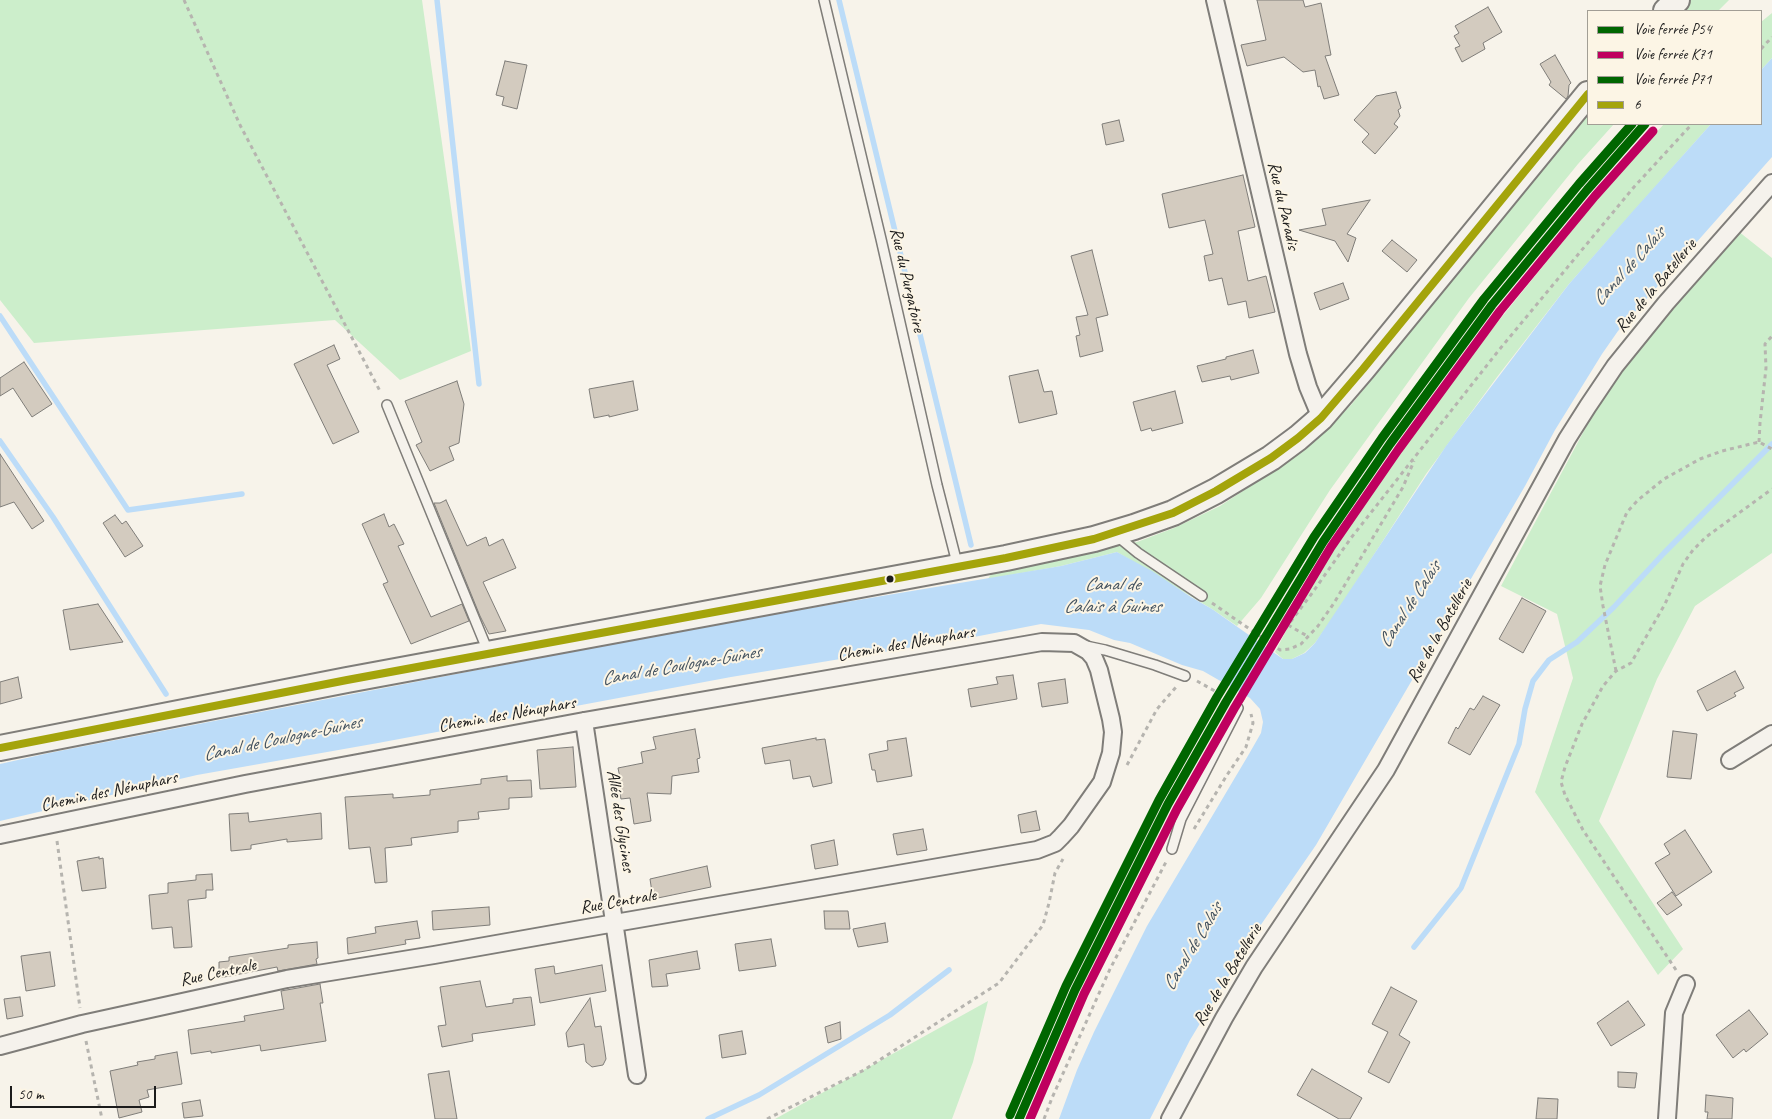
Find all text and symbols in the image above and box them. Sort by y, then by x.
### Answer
legend [1587,10,1762,125]
text: Voie ferrée P54 [1634,20,1711,39]
text: Voie ferrée K71 [1634,45,1712,64]
text: Voie ferrée P71 [1634,70,1711,89]
text: 6 [1634,95,1641,114]
street label: Rue du Paradis [1262,160,1304,252]
water label: Canal de Calais [1588,223,1670,311]
street label: Rue du Purgatoire [885,226,929,334]
street label: Rue de la Batellerie [1611,235,1701,337]
water label: Canal de Calais [1374,558,1446,652]
unlabelled marker [885,574,895,584]
water label: Canal de Calais à Guines [1064,574,1160,618]
street label: Rue de la Batellerie [1403,575,1477,687]
street label: Chemin des Nénuphars [836,621,976,667]
water label: Canal de Coulogne-Guînes [600,641,762,691]
street label: Chemin des Nénuphars [437,692,577,738]
water label: Canal de Coulogne-Guînes [201,711,363,767]
street label: Chemin des Nénuphars [39,767,179,817]
street label: Allée des Glycines [601,768,639,874]
street label: Rue Centrale [578,885,658,919]
water label: Canal de Calais [1158,899,1228,995]
street label: Rue de la Batellerie [1189,920,1267,1030]
street label: Rue Centrale [178,954,258,992]
scale bar [12,1076,159,1108]
text: 50 m [18,1085,44,1104]

